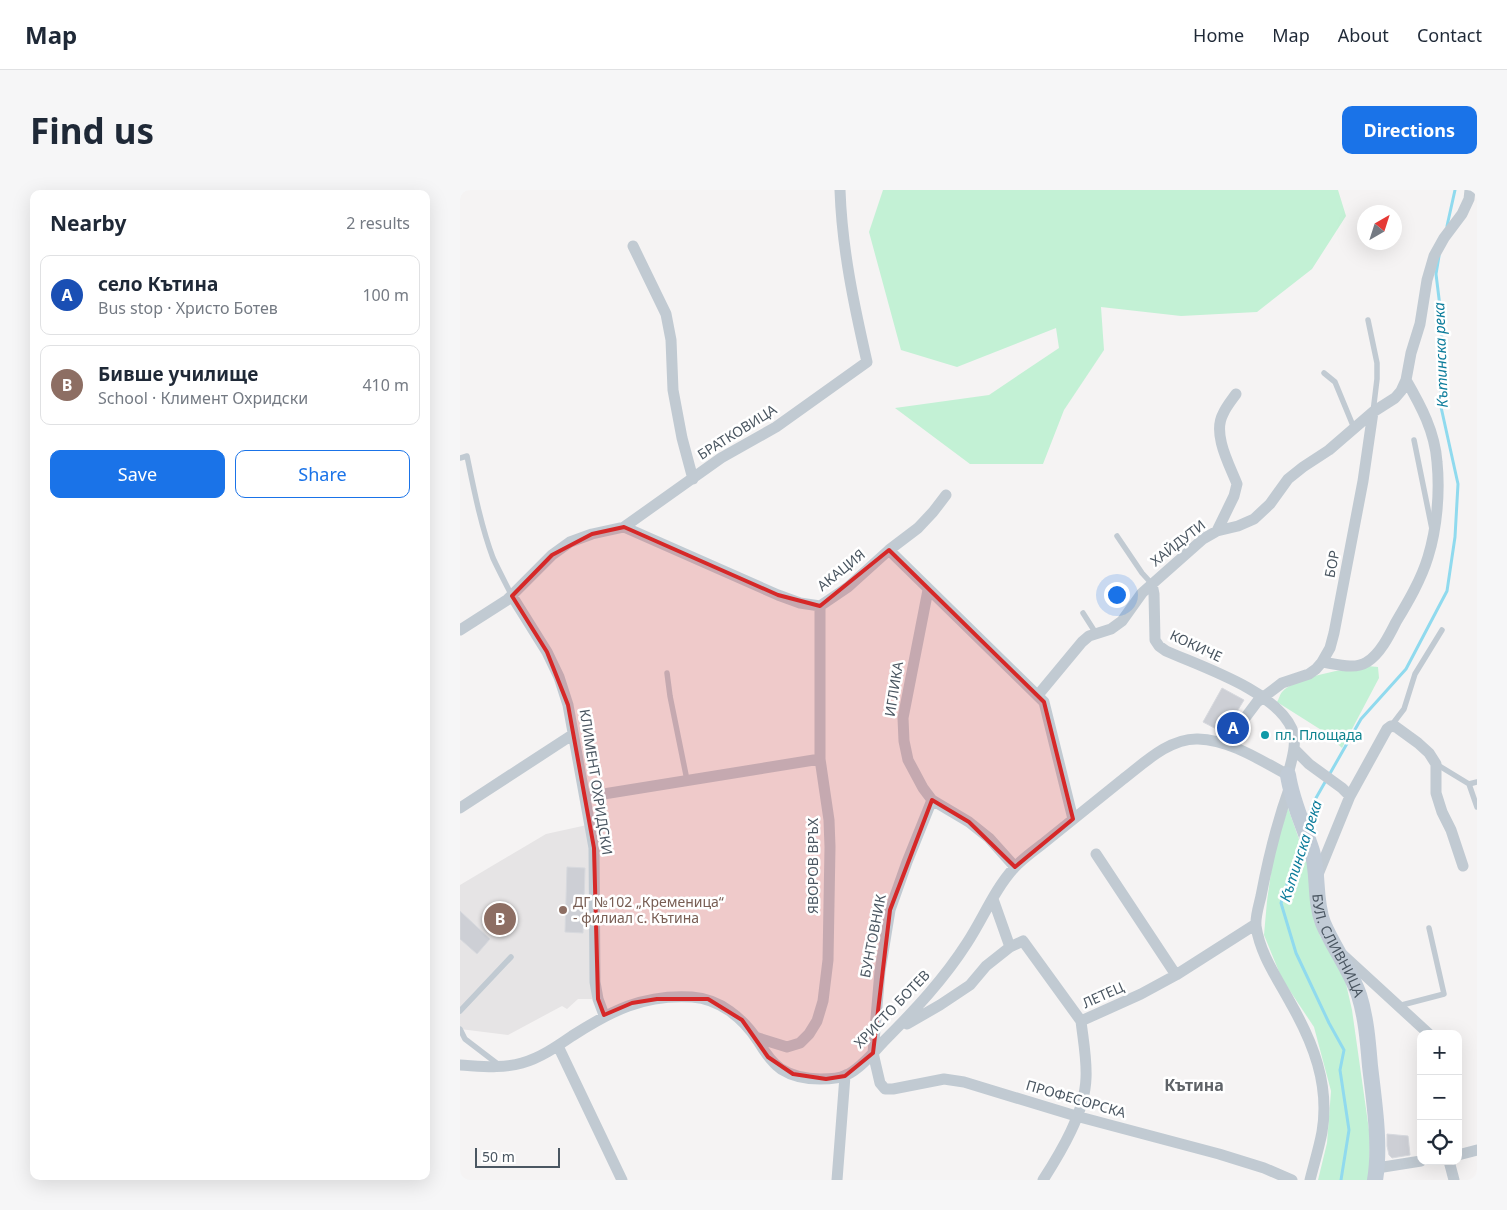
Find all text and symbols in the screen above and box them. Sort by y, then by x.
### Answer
text: Map [25,18,77,51]
text: Home [1193,23,1244,47]
text: Map [1272,23,1310,47]
text: About [1338,23,1389,47]
text: Contact [1417,23,1482,47]
button: Directions [1342,106,1477,154]
text: Find us [30,107,154,154]
north arrow [1357,205,1402,250]
text: Nearby [50,209,126,237]
text: 2 results [346,212,410,234]
text: село Кътина [98,271,218,297]
text: A [61,284,73,306]
text: 100 m [362,284,409,306]
text: Bus stop · Христо Ботев [98,297,278,319]
water label: Кътинска река [1428,301,1452,408]
text: Бивше училище [98,361,258,387]
text: B [62,374,72,396]
text: 410 m [362,374,409,396]
text: School · Климент Охридски [98,387,308,409]
street label: БРАТКОВИЦА [693,400,780,464]
button: Save [50,450,225,498]
button: Share [235,450,410,498]
street label: ХАЙДУТИ [1146,515,1209,570]
street label: АКАЦИЯ [813,544,869,595]
street label: БОР [1320,548,1343,579]
your location [1104,582,1130,608]
street label: КОКИЧЕ [1167,625,1225,666]
street label: ИГЛИКА [880,660,907,718]
street label: КЛИМЕНТ ОХРИДСКИ [576,708,617,856]
pin: A [1217,709,1249,747]
place label: пл. Площада [1275,725,1363,744]
marker: пл. Площада [1259,729,1271,741]
water label: Кътинска река [1274,797,1326,904]
street label: ЯВОРОВ ВРЪХ [803,817,822,914]
place label: ДГ №102 „Кременица“ - филиал с. Кътина [573,892,724,927]
street label: БУНТОВНИК [855,892,890,979]
street label: БУЛ. СЛИВНИЦА [1308,893,1369,1000]
pin: B [484,900,516,938]
marker: ДГ №102 „Кременица“ - филиал с. Кътина [557,904,569,916]
street label: ХРИСТО БОТЕВ [849,965,934,1052]
street label: ЛЕТЕЦ [1079,977,1127,1012]
map controls [1417,1030,1462,1165]
button: + [1417,1030,1462,1075]
district label: Кътина [1164,1074,1224,1096]
street label: ПРОФЕСОРСКА [1024,1075,1128,1122]
button: − [1417,1075,1462,1120]
button: locate [1417,1120,1462,1165]
scale bar [475,1145,560,1168]
text: 50 m [482,1147,515,1166]

